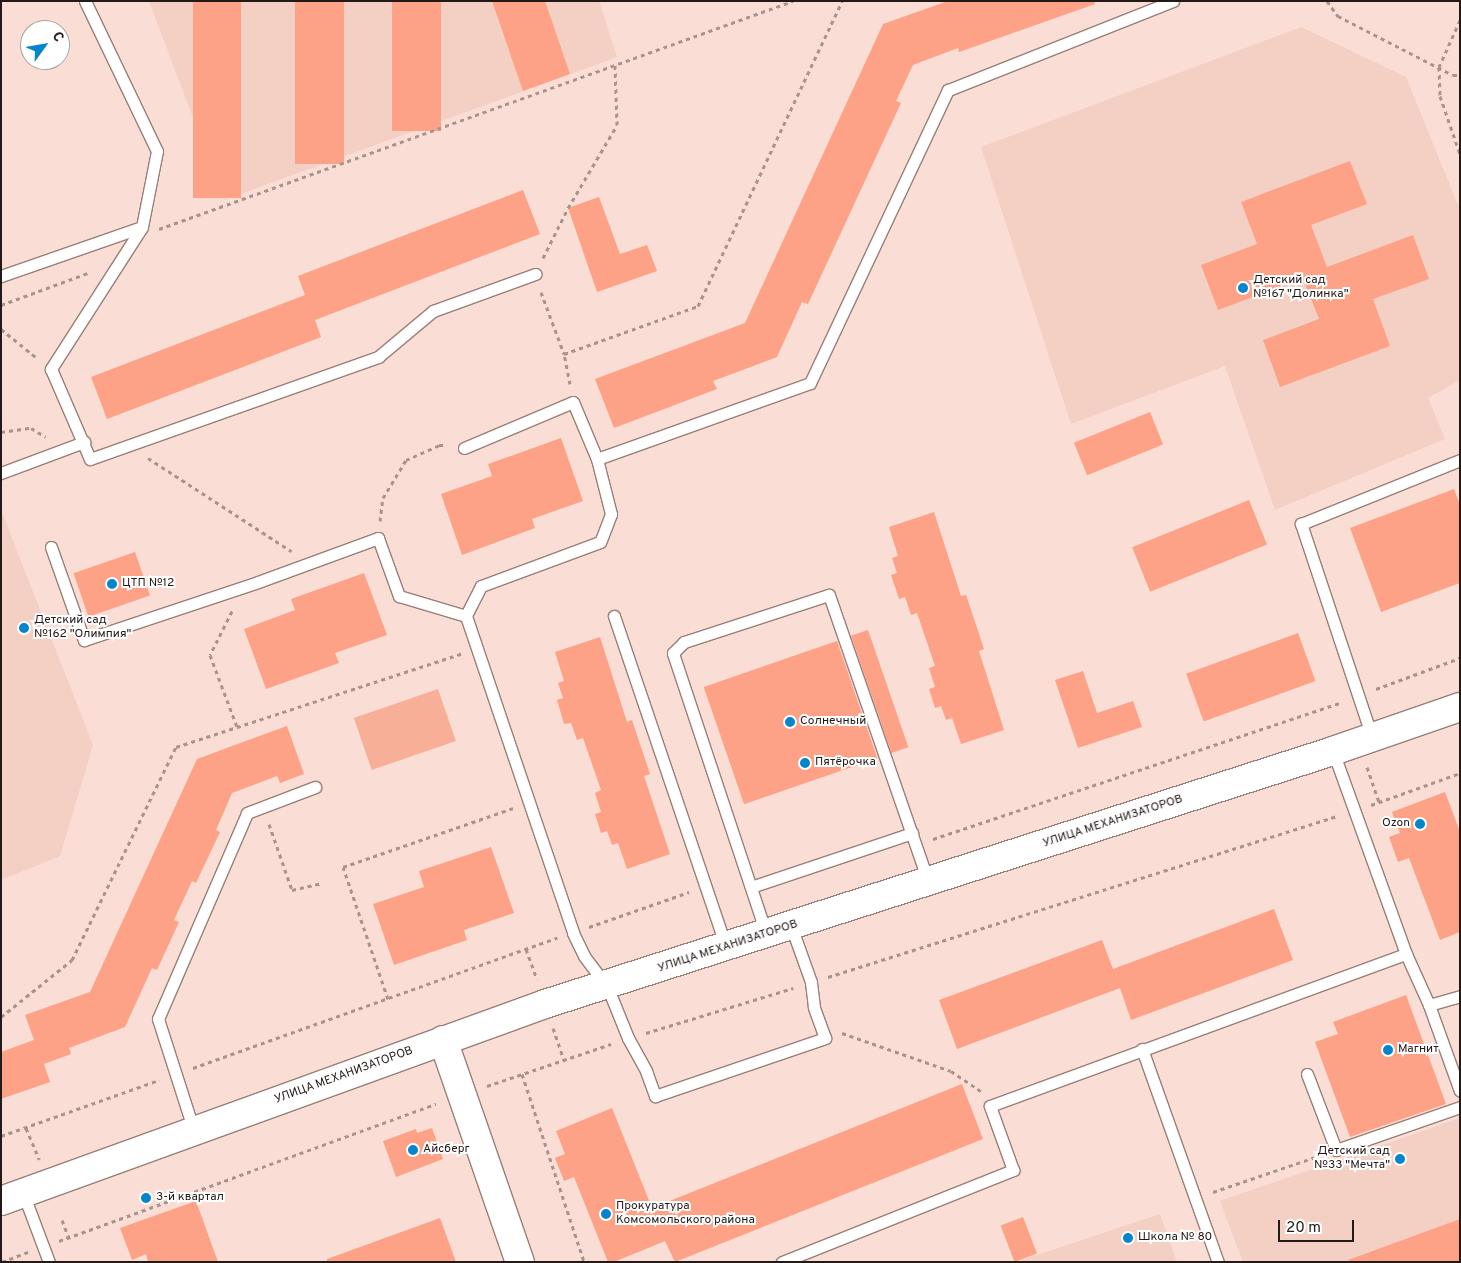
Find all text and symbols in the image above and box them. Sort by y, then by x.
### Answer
north arrow [20,20,70,70]
text: С [48,29,67,46]
place label: Детский сад №167 "Долинка" [1253,274,1349,302]
marker: Детский сад №167 "Долинка" [1237,282,1249,294]
place label: ЦТП №12 [122,577,174,591]
marker: ЦТП №12 [106,578,118,590]
place label: Детский сад №162 "Олимпия" [34,614,131,642]
marker: Детский сад №162 "Олимпия" [18,622,30,634]
place label: Солнечный [800,715,866,729]
marker: Солнечный [784,716,796,728]
place label: Пятёрочка [815,756,876,770]
marker: Пятёрочка [799,757,811,769]
street label: УЛИЦА МЕХАНИЗАТОРОВ [1041,792,1185,852]
place label: Ozon [1382,817,1410,831]
marker: Ozon [1414,818,1426,830]
street label: УЛИЦА МЕХАНИЗАТОРОВ [656,917,800,977]
place label: Магнит [1398,1043,1439,1057]
street label: УЛИЦА МЕХАНИЗАТОРОВ [273,1044,415,1108]
marker: Магнит [1382,1044,1394,1056]
place label: Айсберг [423,1143,470,1157]
marker: Айсберг [407,1144,419,1156]
place label: Детский сад №33 "Мечта" [1314,1145,1390,1173]
marker: Детский сад №33 "Мечта" [1394,1153,1406,1165]
place label: 3-й квартал [156,1191,224,1205]
marker: 3-й квартал [140,1192,152,1204]
place label: Прокуратура Комсомольского района [616,1200,755,1228]
marker: Прокуратура Комсомольского района [600,1208,612,1220]
scale bar [1281,1210,1357,1242]
text: 20 m [1286,1219,1321,1238]
place label: Школа № 80 [1138,1231,1212,1245]
marker: Школа № 80 [1122,1232,1134,1244]

